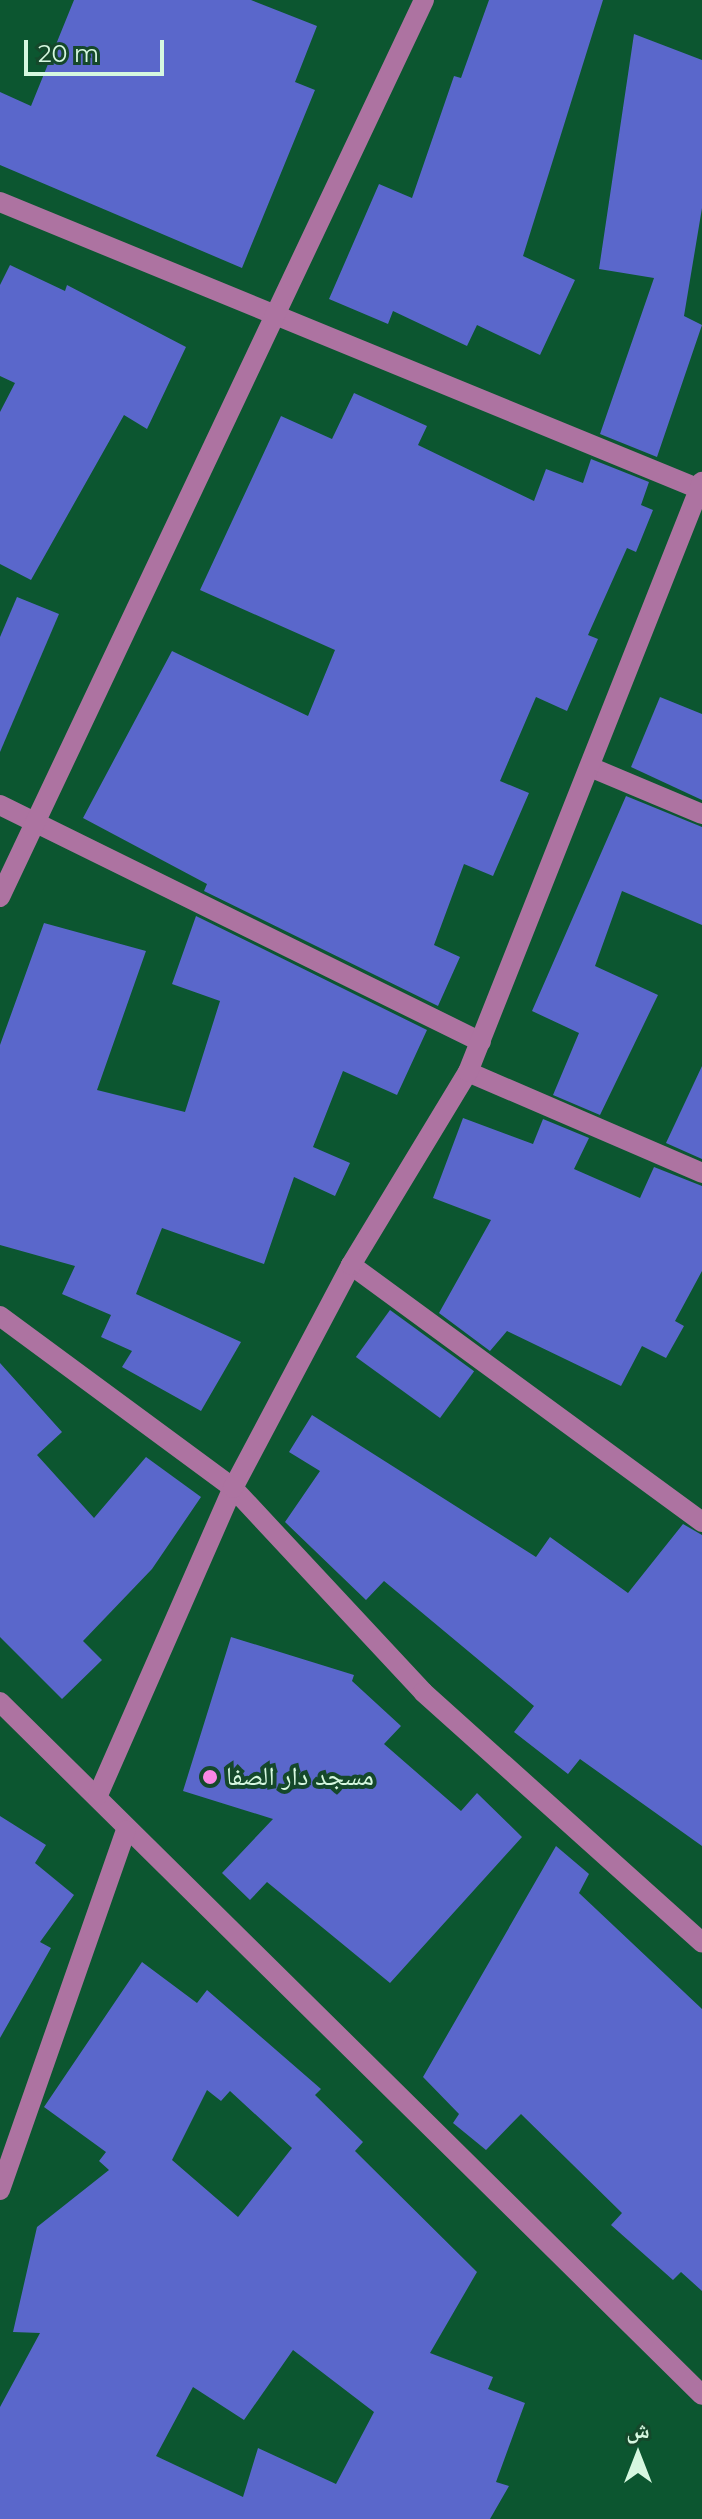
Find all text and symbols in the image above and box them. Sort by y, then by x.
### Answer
scale bar [28,24,168,74]
text: 20 m [38,39,99,68]
place label: مسجد دار الصفا [226,1761,374,1793]
marker: مسجد دار الصفا [201,1768,219,1786]
north arrow [598,2415,678,2495]
text: ش [626,2417,650,2444]

